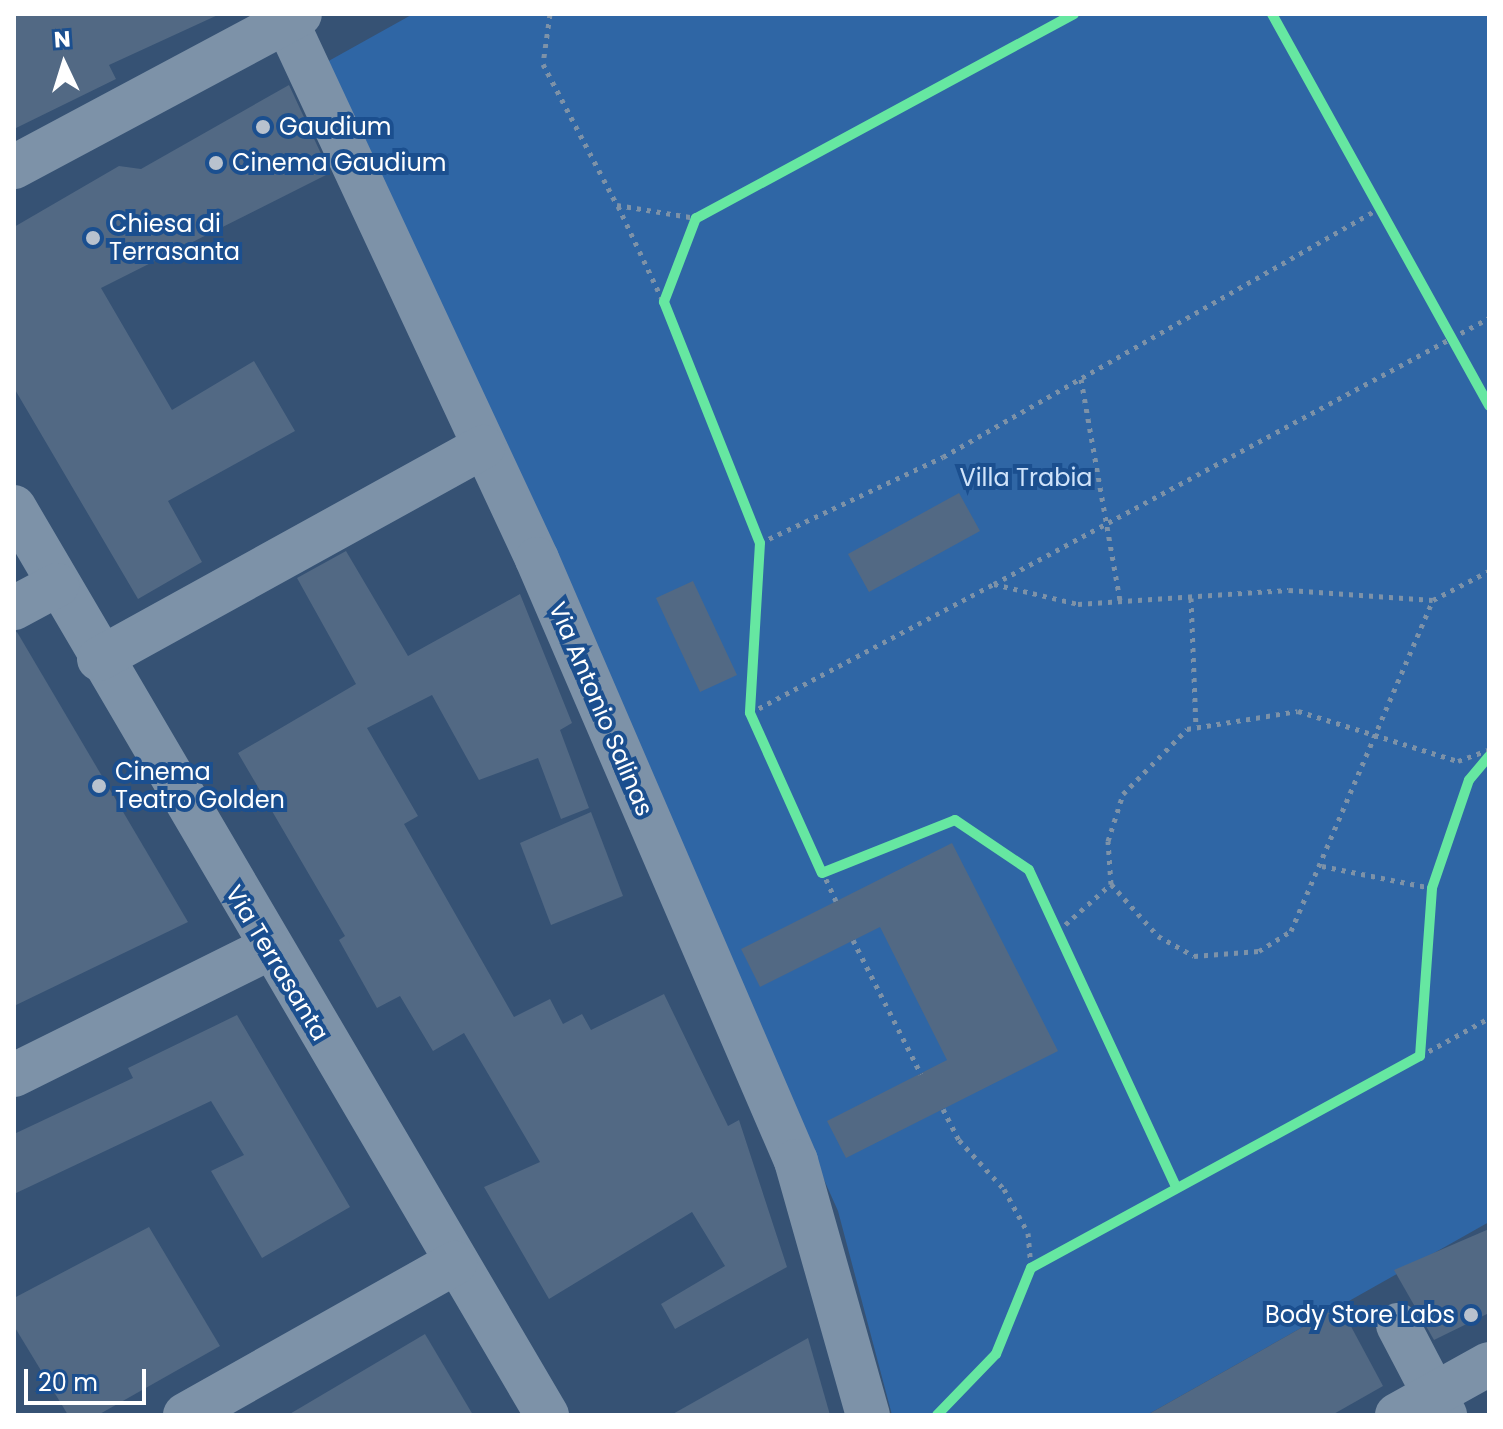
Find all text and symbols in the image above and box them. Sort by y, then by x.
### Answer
north arrow [24,24,104,104]
text: N [53,24,72,56]
place label: Gaudium [279,113,391,141]
marker: Gaudium [254,118,272,136]
place label: Cinema Gaudium [232,149,446,177]
marker: Cinema Gaudium [207,154,225,172]
place label: Chiesa di Terrasanta [109,210,240,266]
marker: Chiesa di Terrasanta [84,229,102,247]
park label: Villa Trabia [959,464,1093,492]
street label: Via Antonio Salinas [543,598,659,820]
place label: Cinema Teatro Golden [115,758,285,814]
marker: Cinema Teatro Golden [90,777,108,795]
street label: Via Terrasanta [219,880,335,1046]
place label: Body Store Labs [1265,1301,1455,1329]
marker: Body Store Labs [1462,1306,1480,1324]
scale bar [28,1353,150,1403]
text: 20 m [38,1366,98,1399]

